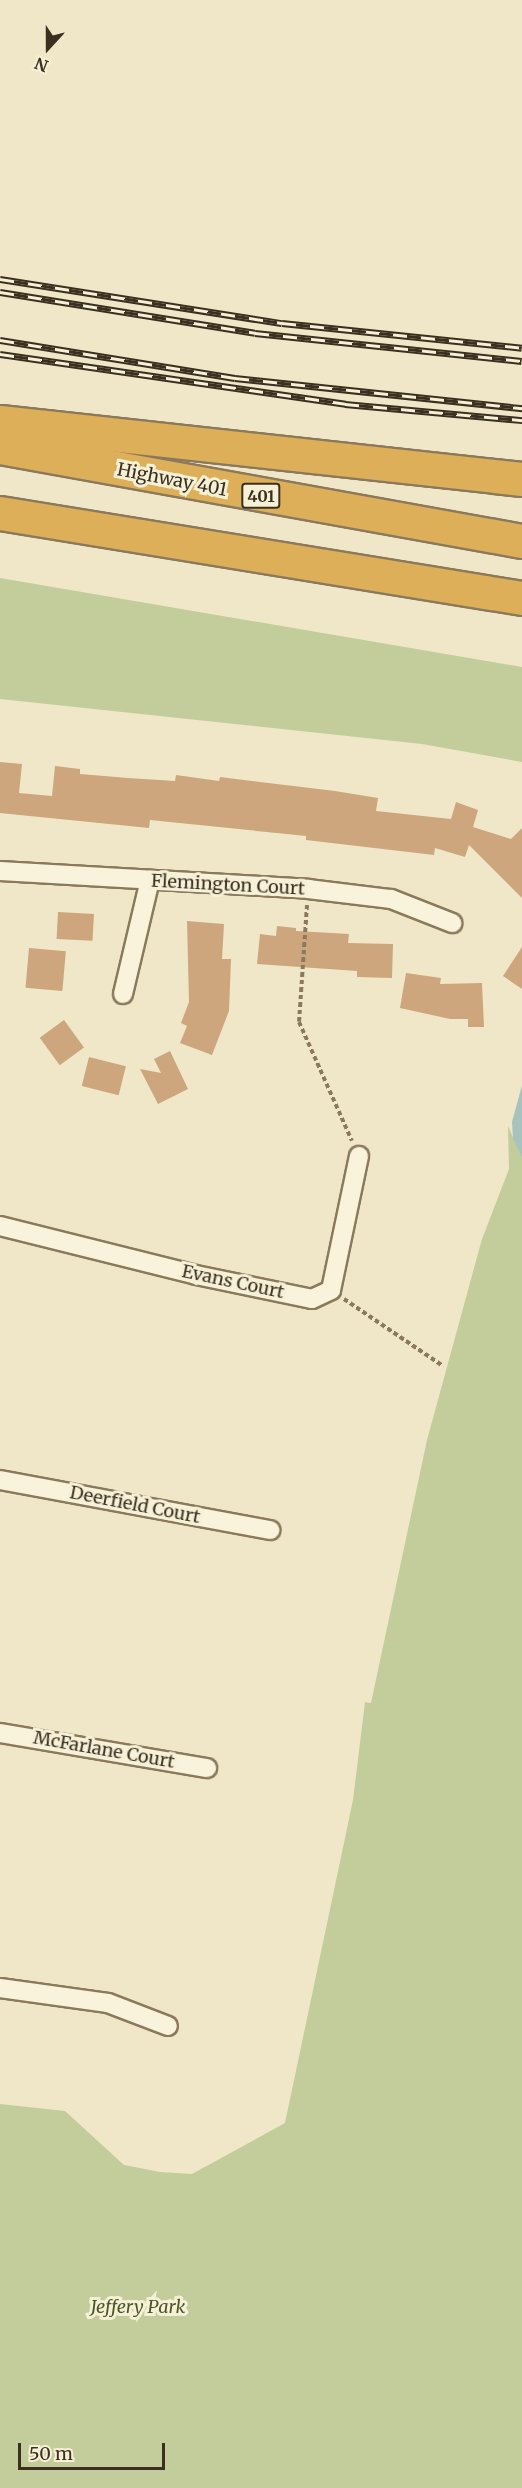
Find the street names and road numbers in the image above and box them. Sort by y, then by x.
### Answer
street label: Highway 401 [115,459,229,501]
road number: 401 [240,483,282,509]
street label: Flemington Court [150,870,306,900]
street label: Evans Court [180,1261,286,1303]
street label: Deerfield Court [68,1482,202,1528]
street label: McFarlane Court [32,1727,176,1773]

